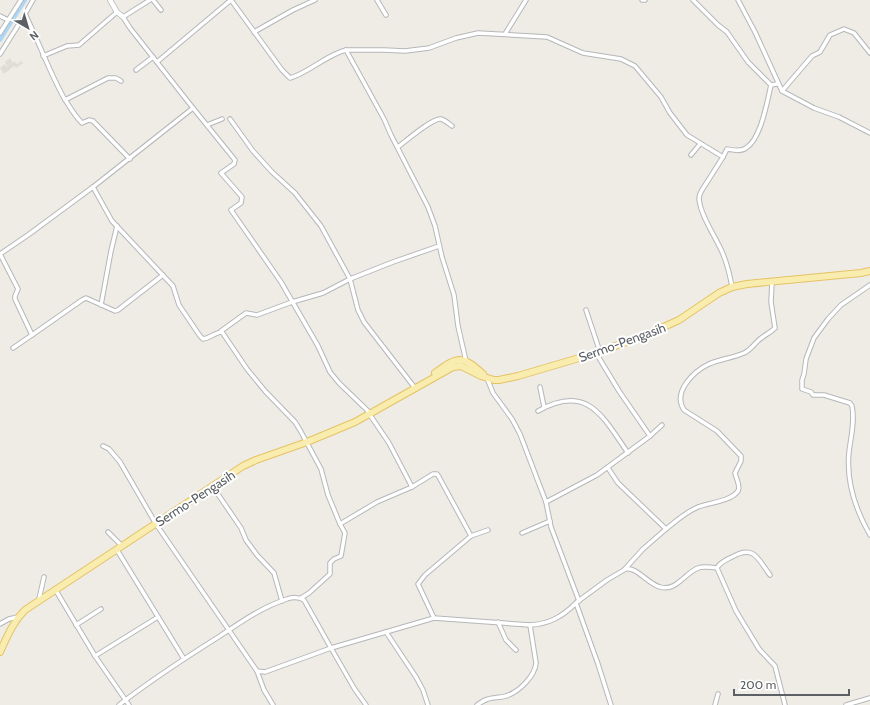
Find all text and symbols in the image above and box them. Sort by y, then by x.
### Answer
north arrow [8,8,48,48]
text: N [27,28,42,44]
street label: Sermo-Pengasih [576,319,668,365]
street label: Sermo-Pengasih [152,466,238,530]
scale bar [734,671,849,697]
text: 200 m [740,677,776,692]

